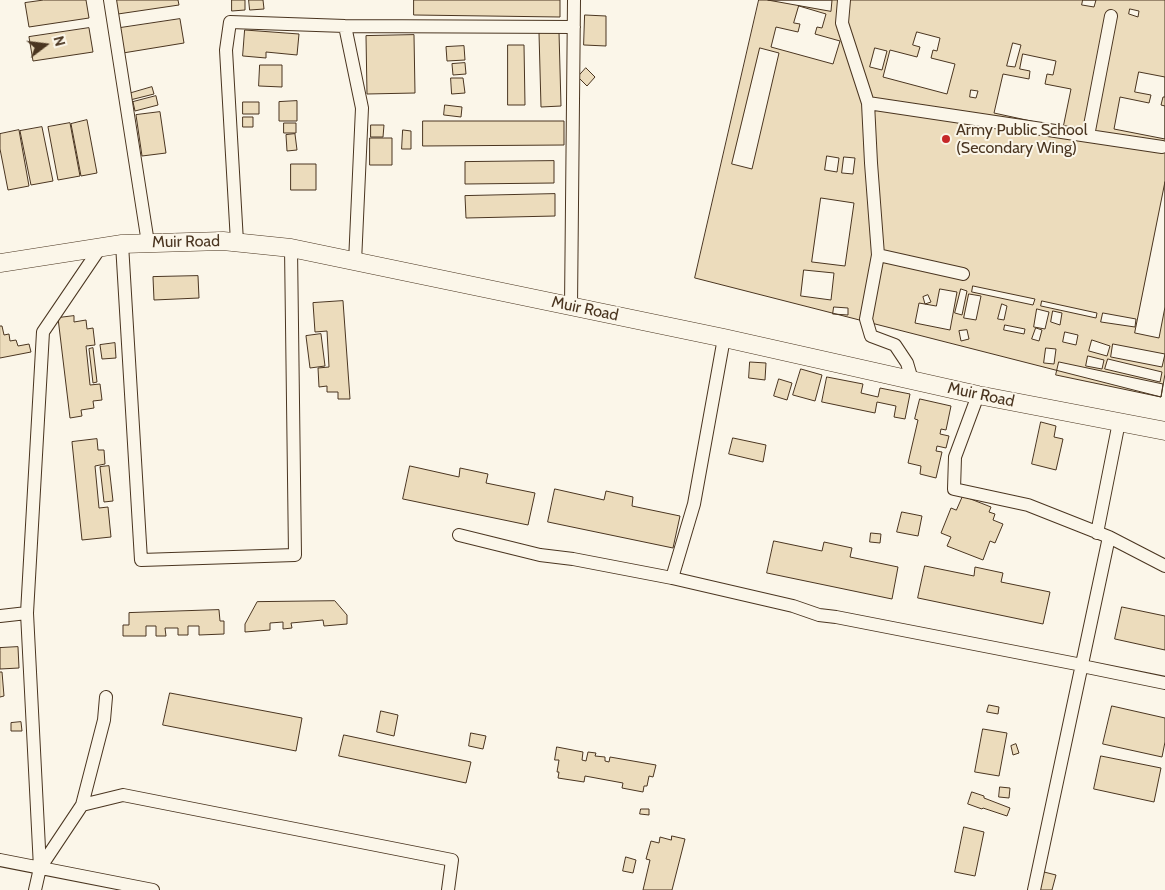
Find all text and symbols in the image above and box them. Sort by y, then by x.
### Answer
north arrow [20,20,70,70]
text: N [50,34,69,48]
place label: Army Public School (Secondary Wing) [956,120,1087,158]
marker: Army Public School (Secondary Wing) [940,133,952,145]
street label: Muir Road [152,232,220,252]
street label: Muir Road [550,293,620,325]
street label: Muir Road [946,379,1016,411]

